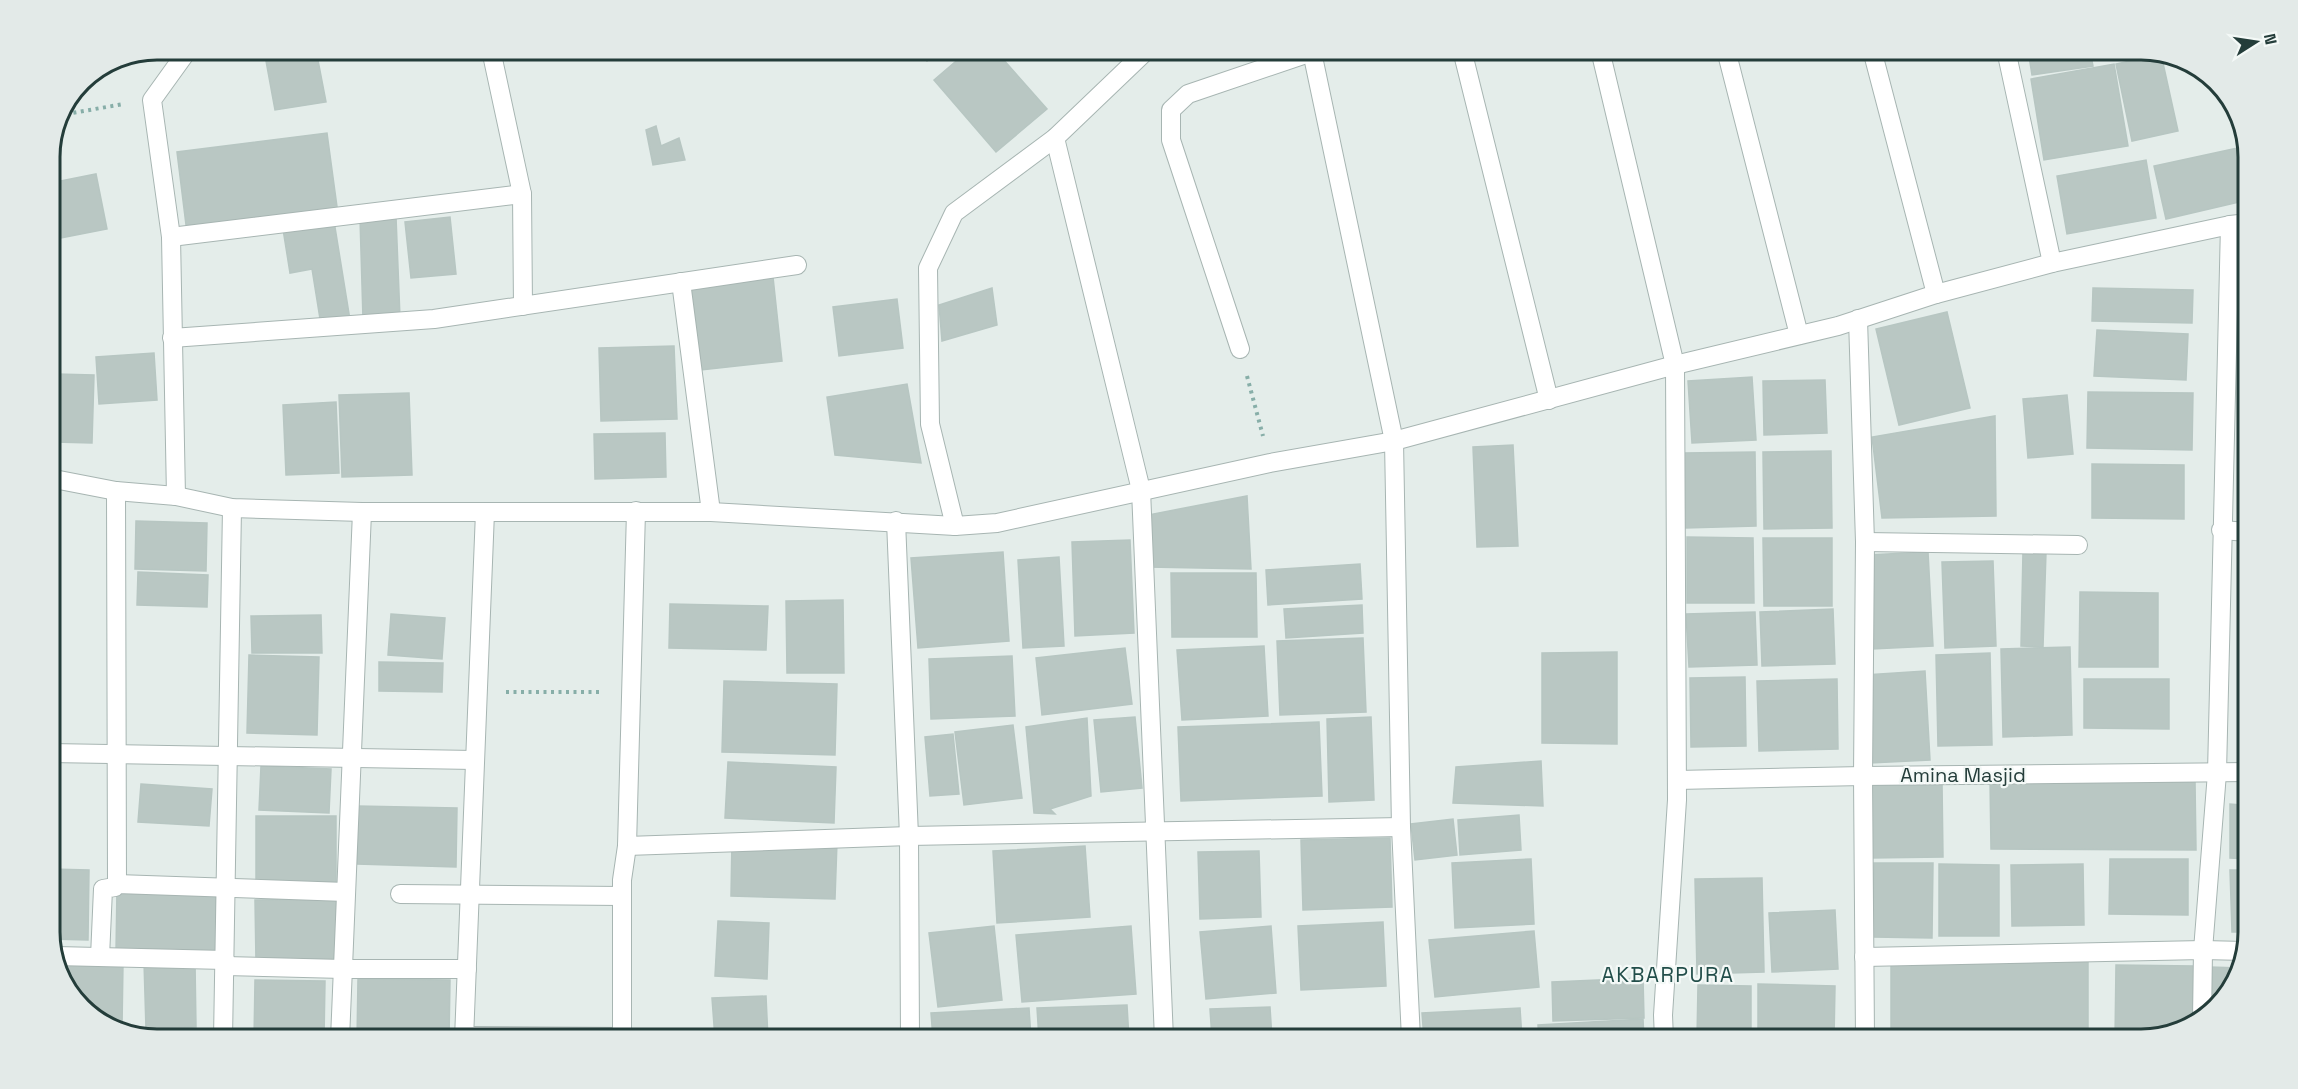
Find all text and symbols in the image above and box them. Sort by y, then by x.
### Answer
north arrow [2226,12,2286,72]
text: N [2259,32,2282,46]
street label: Amina Masjid [1900,762,2026,788]
district label: AKBARPURA [1602,961,1734,988]

